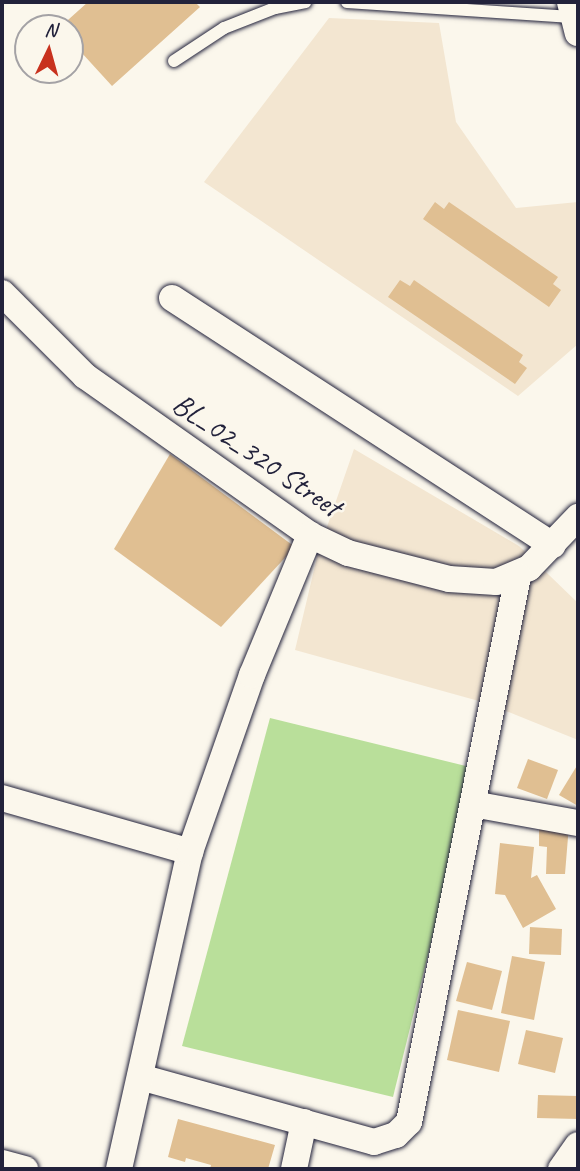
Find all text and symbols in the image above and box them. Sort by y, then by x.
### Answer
north arrow [14,14,84,84]
text: N [44,18,58,43]
street label: BL_02_320 Street [166,385,348,525]

